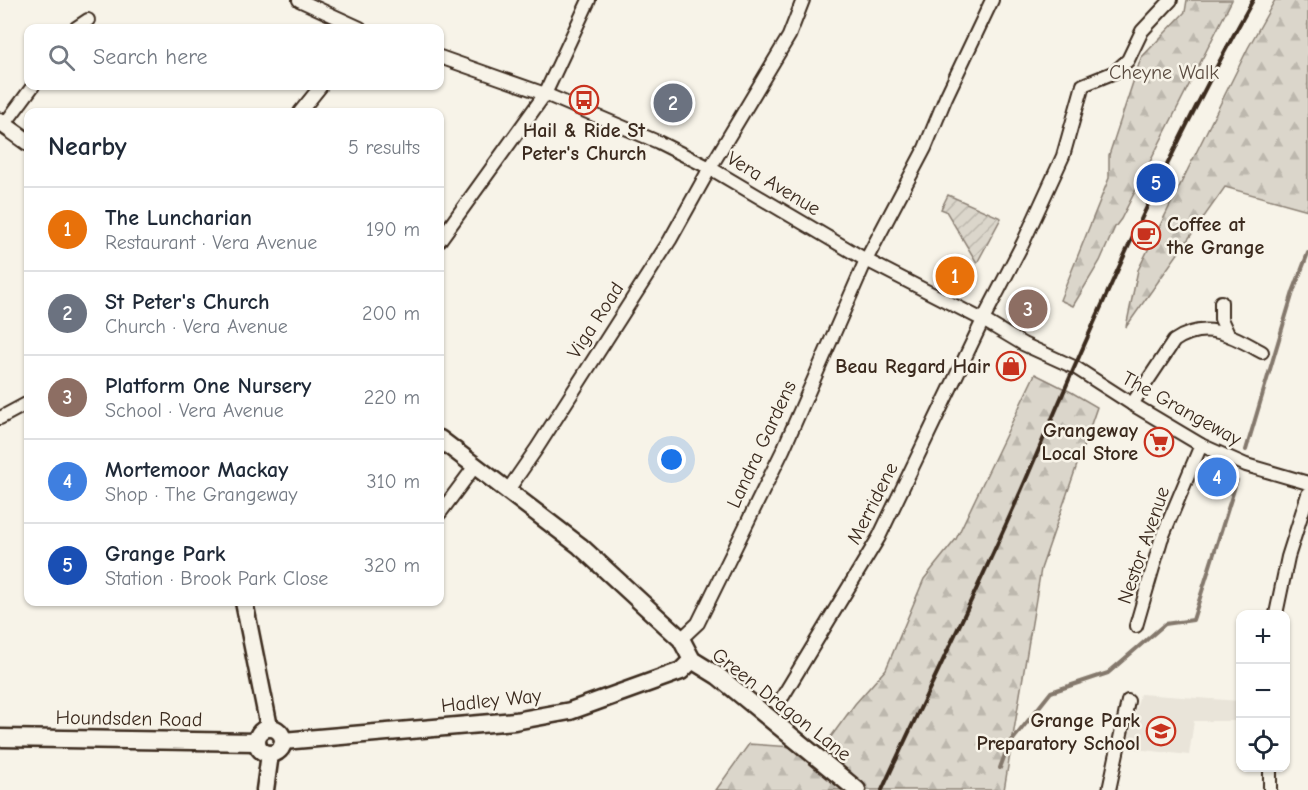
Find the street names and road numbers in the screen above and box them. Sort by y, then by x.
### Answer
street label: Vera Avenue [723,147,825,220]
street label: Viga Road [562,278,628,363]
street label: The Grangeway [1118,366,1245,451]
street label: Landra Gardens [722,377,801,512]
street label: Merridene [842,458,903,548]
street label: Nestor Avenue [1113,483,1174,607]
street label: Green Dragon Lane [708,643,856,766]
street label: Hadley Way [440,684,542,717]
street label: Houndsden Road [55,706,203,731]

